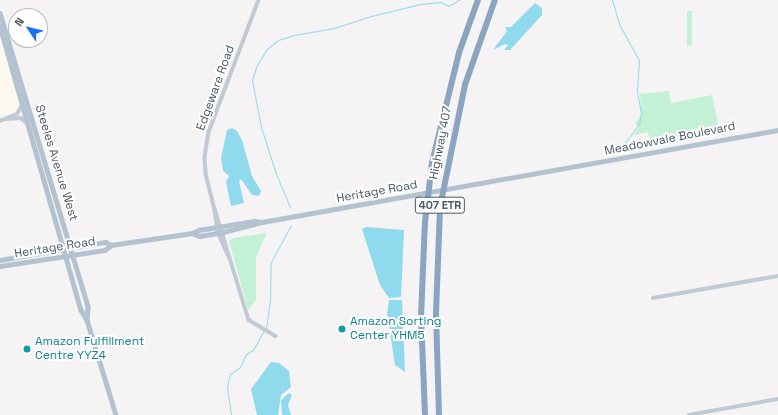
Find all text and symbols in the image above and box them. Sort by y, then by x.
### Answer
north arrow [8,8,48,48]
text: N [11,15,27,29]
street label: Edgeware Road [194,43,238,133]
street label: Steeles Avenue West [31,103,81,223]
street label: Highway 407 [427,105,455,181]
street label: Meadowvale Boulevard [603,119,737,159]
street label: Heritage Road [335,178,419,206]
road number: 407 ETR [414,196,466,214]
street label: Heritage Road [13,234,97,262]
place label: Amazon Sorting Center YHM5 [350,315,441,343]
marker: Amazon Sorting Center YHM5 [337,324,347,334]
place label: Amazon Fulfillment Centre YYZ4 [35,335,144,363]
marker: Amazon Fulfillment Centre YYZ4 [22,344,32,354]

